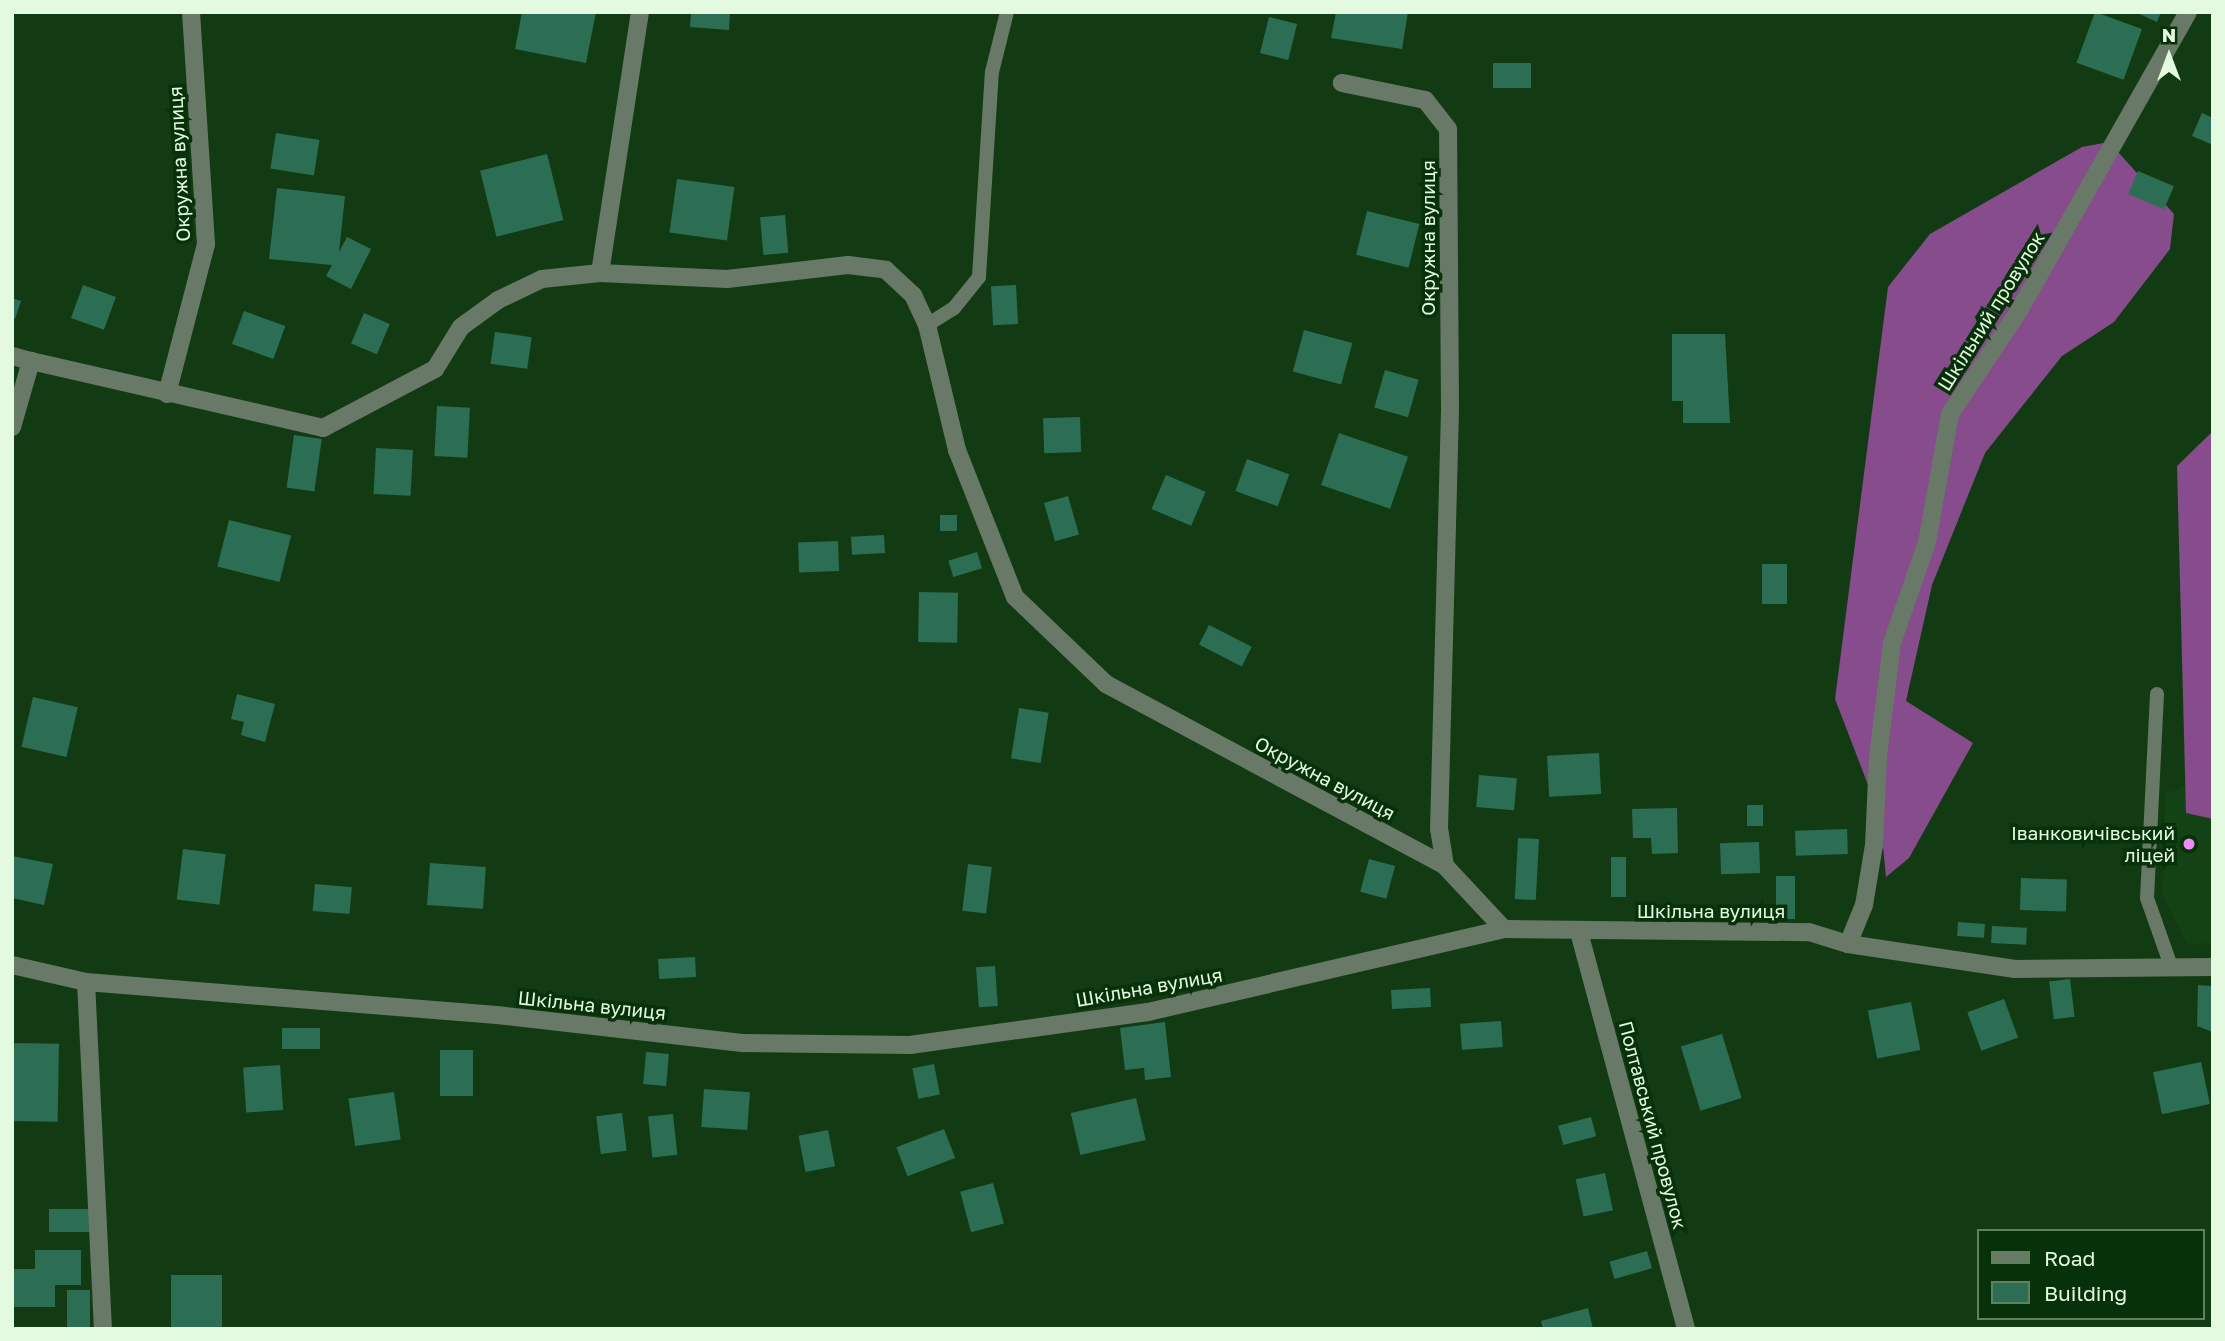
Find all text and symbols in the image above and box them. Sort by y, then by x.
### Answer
north arrow [2134,21,2204,91]
text: N [2162,23,2176,46]
street label: Окружна вулиця [164,86,194,242]
street label: Окружна вулиця [1417,160,1439,316]
street label: Шкільний провулок [1933,227,2049,395]
street label: Окружна вулиця [1251,731,1399,825]
place label: Іванковичівський ліцей [2011,822,2175,866]
marker: Іванковичівський ліцей [2181,836,2197,852]
street label: Шкільна вулиця [1637,900,1785,922]
street label: Шкільна вулиця [1074,963,1224,1011]
street label: Шкільна вулиця [517,986,667,1024]
street label: Полтавський провулок [1614,1018,1692,1232]
legend [1976,1229,2204,1320]
text: Road [2044,1245,2095,1271]
text: Building [2044,1280,2127,1306]

